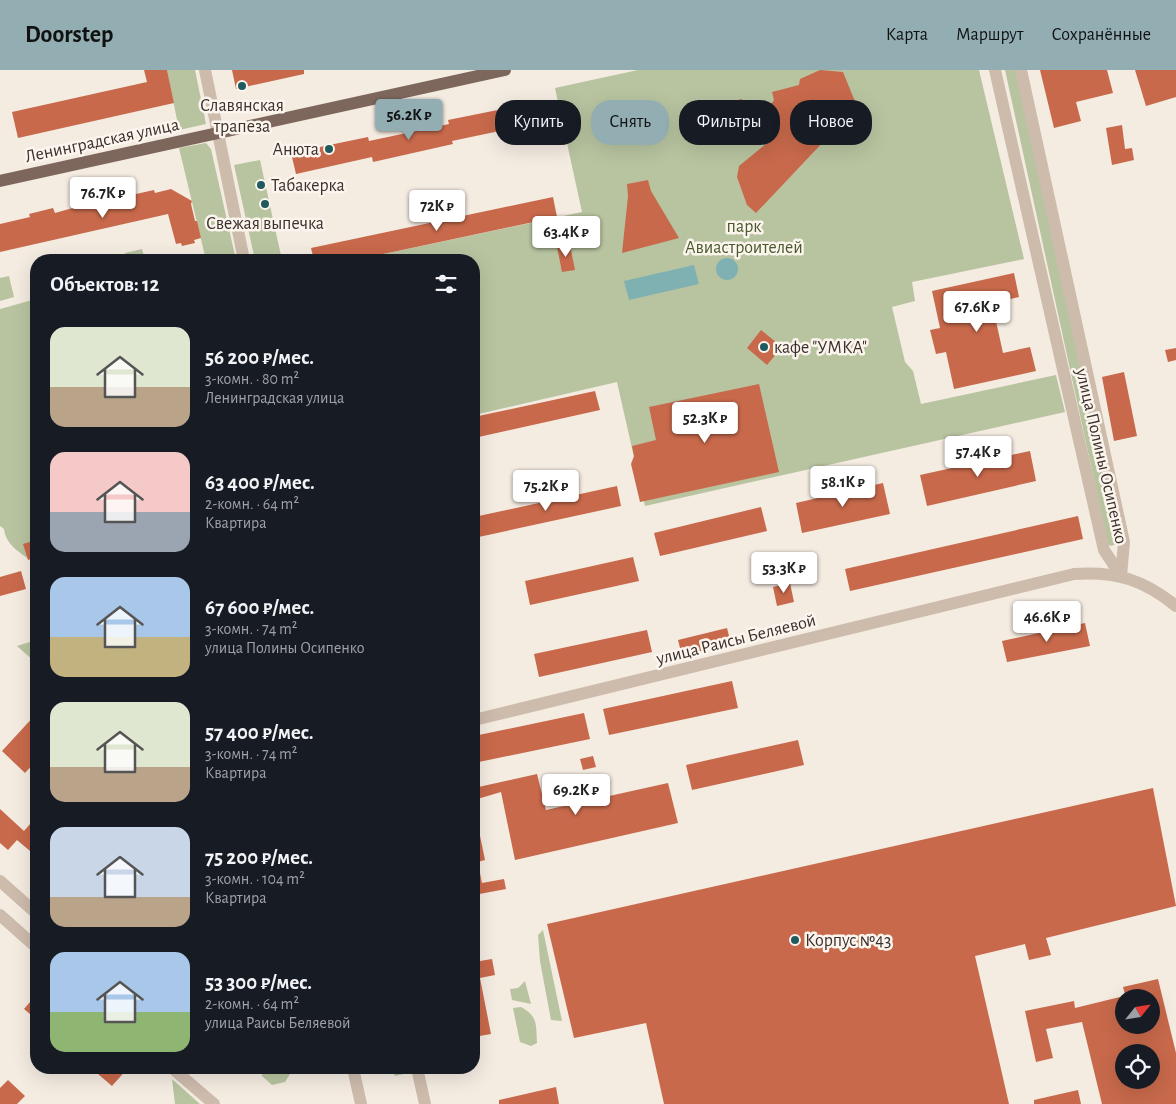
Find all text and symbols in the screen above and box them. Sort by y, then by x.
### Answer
text: Doorstep [25,23,113,47]
text: Карта [886,26,928,44]
text: Маршрут [956,26,1024,44]
text: Сохранённые [1052,26,1151,44]
marker: Славянская трапеза [236,80,248,92]
place label: Славянская трапеза [200,97,284,136]
pin: 56.2K ₽ [363,98,455,141]
chip: Купить [495,100,581,145]
chip: Снять [591,100,669,145]
chip: Фильтры [679,100,780,145]
chip: Новое [790,100,872,145]
text: 56.2K ₽ [386,107,432,123]
street label: Ленинградская улица [24,116,181,166]
place label: Анюта [272,141,319,159]
marker: Анюта [323,143,335,155]
pin: 76.7K ₽ [57,176,149,219]
place label: Табакерка [271,176,345,195]
marker: Табакерка [255,179,267,191]
text: 76.7K ₽ [81,185,125,201]
pin: 72K ₽ [402,190,472,232]
marker: Свежая выпечка [259,198,271,210]
text: 72K ₽ [420,198,454,214]
place label: Свежая выпечка [206,215,324,233]
pin: 63.4K ₽ [520,216,612,258]
park label: парк Авиастроителей [685,218,803,257]
text: 63.4K ₽ [543,224,589,240]
icon: filters [432,270,460,298]
text: Объектов: 12 [50,274,160,295]
pin: 67.6K ₽ [931,290,1023,333]
text: 67.6K ₽ [954,299,1000,315]
place label: кафе "УМКА" [774,339,867,357]
marker: кафе "УМКА" [758,341,770,353]
icon: home [90,347,150,407]
text: 56 200 ₽/мес. [205,347,314,368]
street label: улица Полины Осипенко [1072,366,1130,546]
text: 3-комн. · 80 m² [205,371,299,387]
text: Ленинградская улица [205,390,344,406]
pin: 52.3K ₽ [659,402,751,444]
text: 52.3K ₽ [683,410,727,426]
pin: 57.4K ₽ [932,436,1024,478]
text: 57.4K ₽ [956,444,1000,460]
pin: 58.1K ₽ [797,466,889,508]
pin: 75.2K ₽ [500,470,592,512]
icon: home [90,472,150,532]
text: 63 400 ₽/мес. [205,472,315,493]
text: 58.1K ₽ [821,474,865,490]
text: 75.2K ₽ [524,478,568,494]
text: 2-комн. · 64 m² [205,496,299,512]
text: Квартира [205,515,267,531]
pin: 53.3K ₽ [738,552,830,594]
text: 53.3K ₽ [762,560,806,576]
icon: home [90,597,150,657]
text: 67 600 ₽/мес. [205,597,314,618]
pin: 46.6K ₽ [1001,600,1093,643]
text: 46.6K ₽ [1024,609,1070,625]
street label: улица Раисы Беляевой [654,611,818,669]
text: 3-комн. · 74 m² [205,621,297,637]
text: улица Полины Осипенко [205,640,364,656]
icon: home [90,722,150,782]
text: 57 400 ₽/мес. [205,722,314,743]
text: 3-комн. · 74 m² [205,746,297,762]
text: Квартира [205,765,267,781]
pin: 69.2K ₽ [530,774,622,816]
text: 69.2K ₽ [553,782,599,798]
icon: home [90,847,150,907]
text: 75 200 ₽/мес. [205,847,313,868]
text: 3-комн. · 104 m² [205,871,305,887]
text: Квартира [205,890,267,906]
place label: Корпус №43 [805,932,891,950]
marker: Корпус №43 [789,934,801,946]
icon: home [90,972,150,1032]
text: 53 300 ₽/мес. [205,972,312,993]
north arrow [1115,989,1160,1034]
map controls [1115,989,1160,1089]
text: 2-комн. · 64 m² [205,996,299,1012]
text: улица Раисы Беляевой [205,1015,350,1031]
button: locate [1115,1044,1160,1089]

